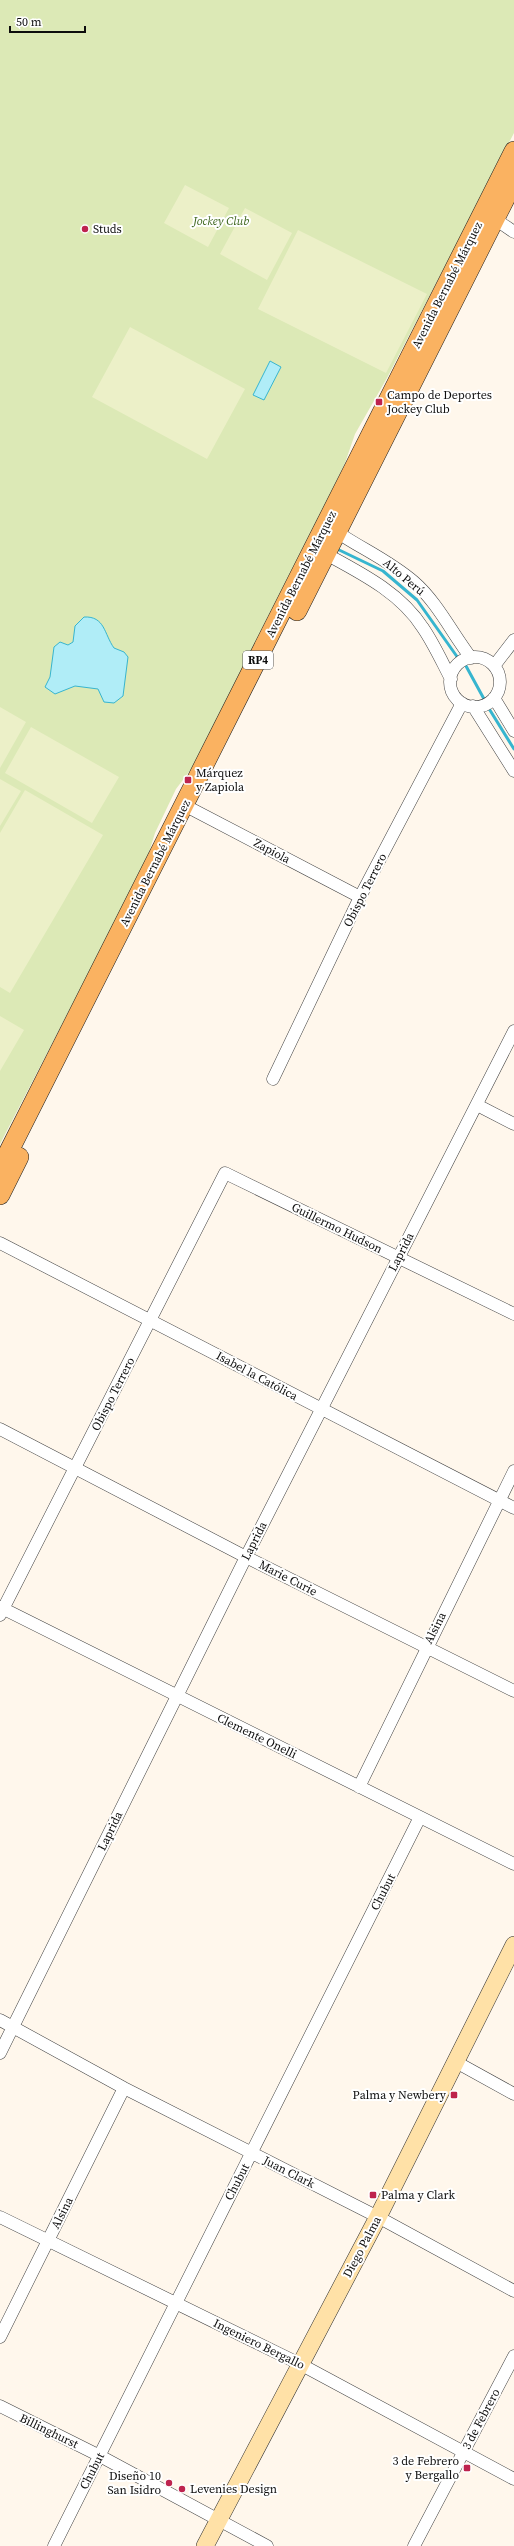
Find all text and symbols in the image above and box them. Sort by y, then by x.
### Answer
scale bar [10,8,85,34]
text: 50 m [16,14,42,30]
park label: Jockey Club [191,213,249,229]
street label: Avenida Bernabé Márquez [408,218,486,351]
place label: Studs [93,221,122,237]
marker: Studs [80,224,90,234]
place label: Campo de Deportes Jockey Club [386,387,492,417]
marker: Campo de Deportes Jockey Club [374,397,384,407]
street label: Avenida Bernabé Márquez [262,507,340,640]
street label: Alto Perú [380,555,428,599]
road number: RP4 [243,651,273,669]
place label: Márquez y Zapiola [196,765,245,795]
marker: Márquez y Zapiola [183,775,193,785]
street label: Avenida Bernabé Márquez [116,796,194,929]
street label: Zapiola [251,835,294,868]
street label: Obispo Terrero [340,850,391,929]
street label: Guillermo Hudson [289,1199,385,1257]
street label: Laprida [384,1229,418,1274]
street label: Isabel la Católica [213,1348,301,1405]
street label: Obispo Terrero [88,1354,139,1433]
street label: Laprida [237,1518,271,1563]
street label: Marie Curie [256,1556,320,1600]
street label: Alsina [420,1609,450,1647]
street label: Clemente Onelli [215,1710,300,1762]
street label: Laprida [94,1808,127,1853]
street label: Chubut [367,1871,399,1913]
place label: Palma y Newbery [353,2087,447,2103]
marker: Palma y Newbery [449,2090,459,2100]
street label: Juan Clark [260,2152,318,2192]
street label: Chubut [221,2161,253,2203]
place label: Palma y Clark [381,2187,455,2203]
marker: Palma y Clark [368,2190,378,2200]
street label: Alsina [47,2194,77,2232]
street label: Diego Palma [339,2213,385,2281]
street label: Ingeniero Bergallo [211,2315,308,2373]
street label: 3 de Febrero [458,2386,504,2452]
street label: Billinghurst [17,2410,81,2452]
street label: Chubut [76,2450,108,2492]
place label: 3 de Febrero y Bergallo [392,2453,459,2483]
marker: 3 de Febrero y Bergallo [462,2463,472,2473]
place label: Diseño 10 San Isidro [107,2468,161,2498]
marker: Diseño 10 San Isidro [164,2478,174,2488]
place label: Levenies Design [190,2481,277,2497]
marker: Levenies Design [177,2484,187,2494]

